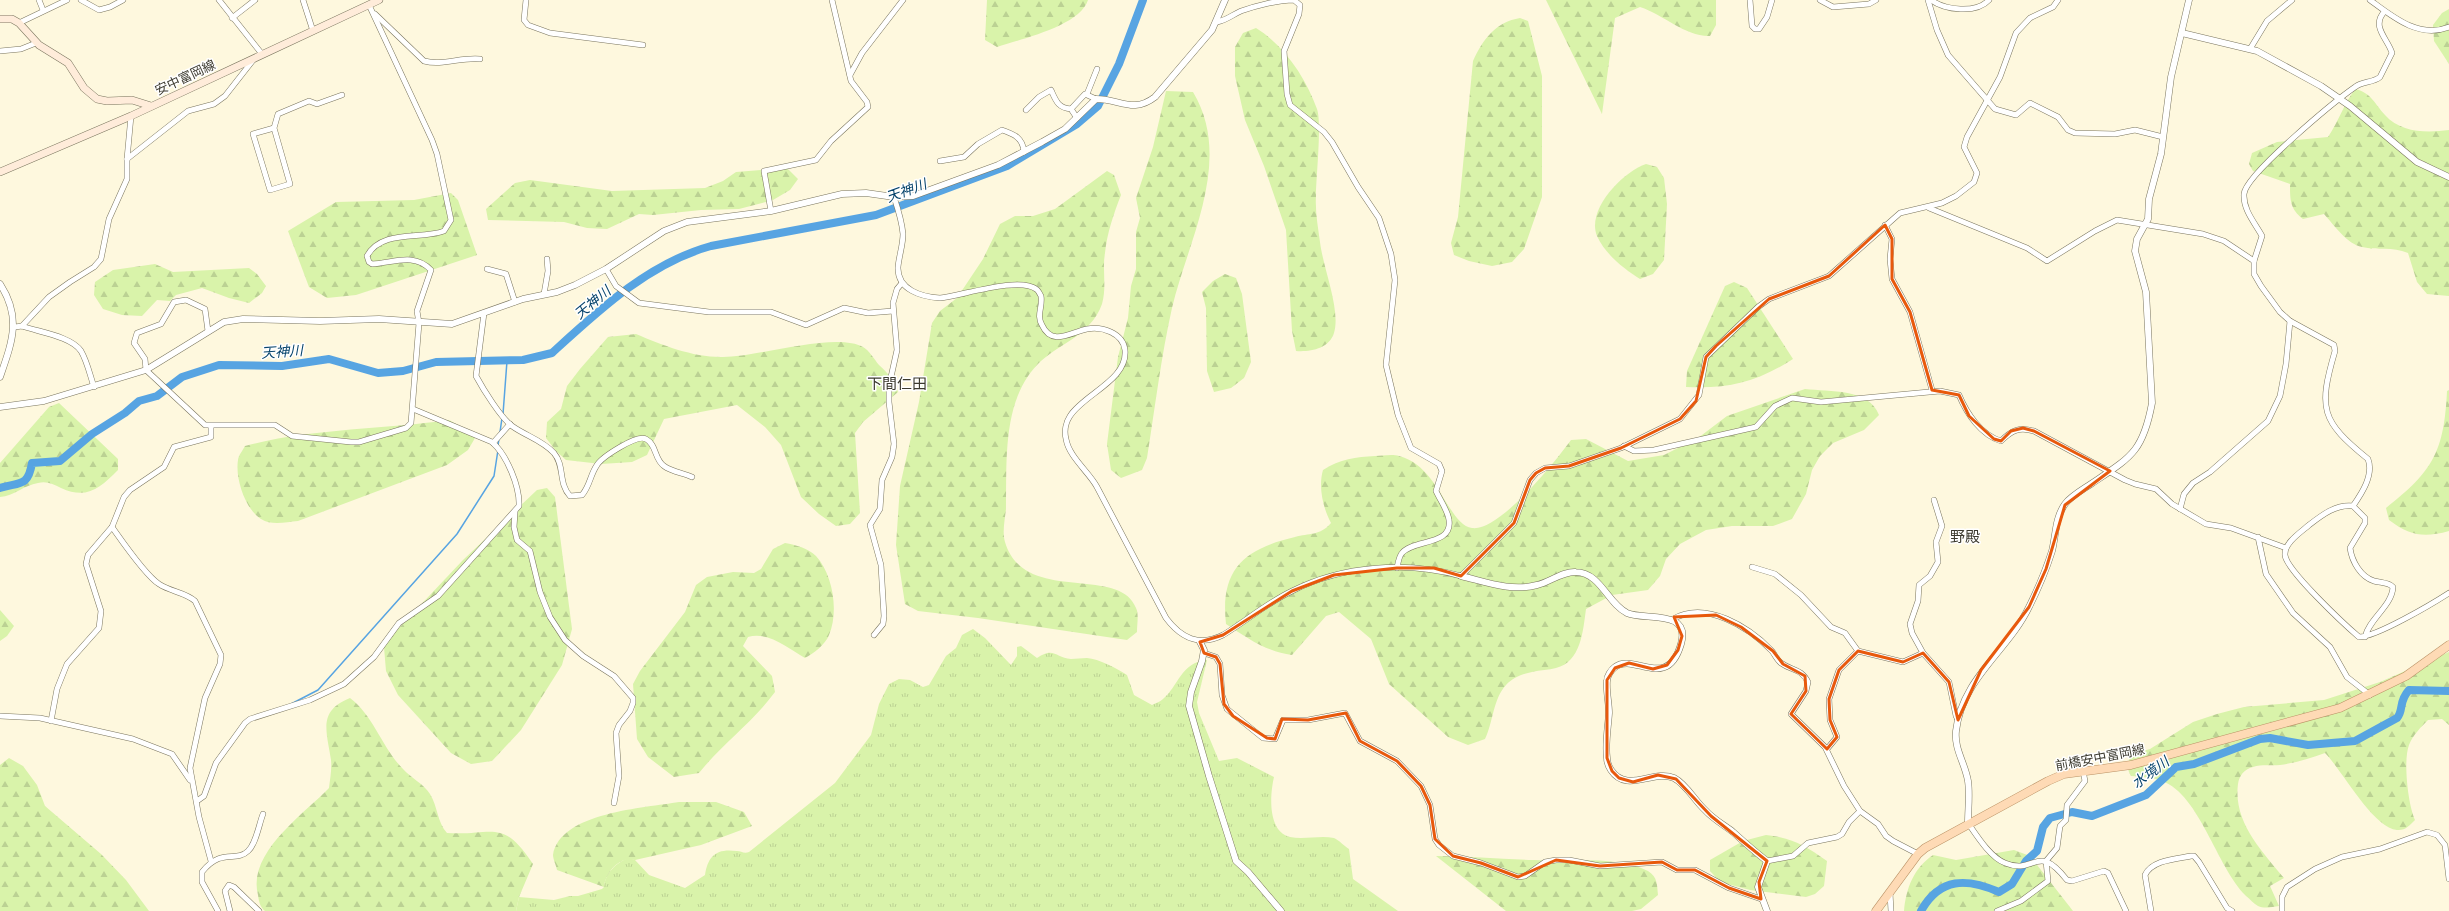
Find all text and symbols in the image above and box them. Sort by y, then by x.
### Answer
street label: 安中富岡線 [152,56,218,98]
water label: 天神川 [883,174,931,205]
water label: 天神川 [570,281,615,322]
water label: 天神川 [260,341,306,361]
district label: 下間仁田 [867,374,927,392]
district label: 野殿 [1950,527,1980,545]
street label: 前橋安中富岡線 [2054,740,2146,774]
water label: 水境川 [2128,751,2173,791]

